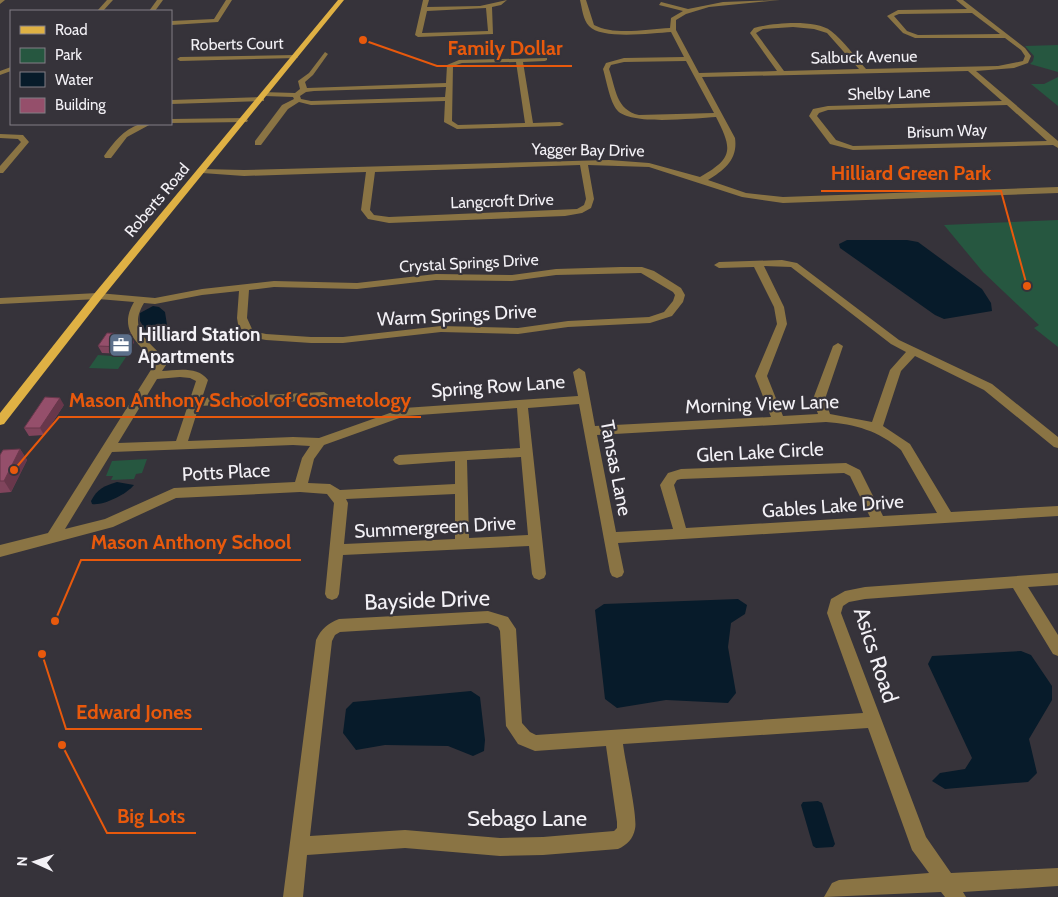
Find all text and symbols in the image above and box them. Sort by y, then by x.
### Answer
legend [10,10,172,125]
text: Road [55,21,88,39]
callout: Family Dollar [437,31,572,66]
street label: Roberts Court [190,34,284,54]
text: Family Dollar [447,36,563,60]
text: Park [55,46,82,64]
street label: Salbuck Avenue [810,47,918,67]
text: Water [55,71,93,89]
street label: Shelby Lane [847,82,931,104]
text: Building [55,96,106,114]
street label: Brisum Way [906,120,988,142]
street label: Yagger Bay Drive [530,139,645,160]
callout: Hilliard Green Park [821,156,1001,191]
street label: Roberts Road [121,159,193,241]
text: Hilliard Green Park [831,161,992,185]
street label: Langcroft Drive [450,190,554,212]
street label: Crystal Springs Drive [399,250,539,276]
street label: Warm Springs Drive [377,299,538,331]
place label: Hilliard Station Apartments [138,323,261,368]
office icon: Hilliard Station Apartments [108,332,134,358]
street label: Spring Row Lane [430,370,566,402]
callout: Mason Anthony School of Cosmetology [59,382,421,417]
text: Mason Anthony School of Cosmetology [69,388,412,412]
street label: Morning View Lane [685,390,840,418]
street label: Tansas Lane [595,418,637,518]
street label: Glen Lake Circle [696,437,824,467]
street label: Potts Place [181,458,271,486]
street label: Gables Lake Drive [761,490,905,522]
street label: Summergreen Drive [353,511,517,543]
callout: Mason Anthony School [81,525,301,560]
text: Mason Anthony School [91,530,291,554]
street label: Bayside Drive [364,584,490,616]
street label: Asics Road [848,604,904,706]
callout: Edward Jones [66,694,202,729]
text: Edward Jones [76,700,192,724]
callout: Big Lots [107,798,196,833]
text: Big Lots [117,804,185,828]
street label: Sebago Lane [467,805,587,832]
north arrow [10,837,60,887]
text: N [13,856,31,867]

